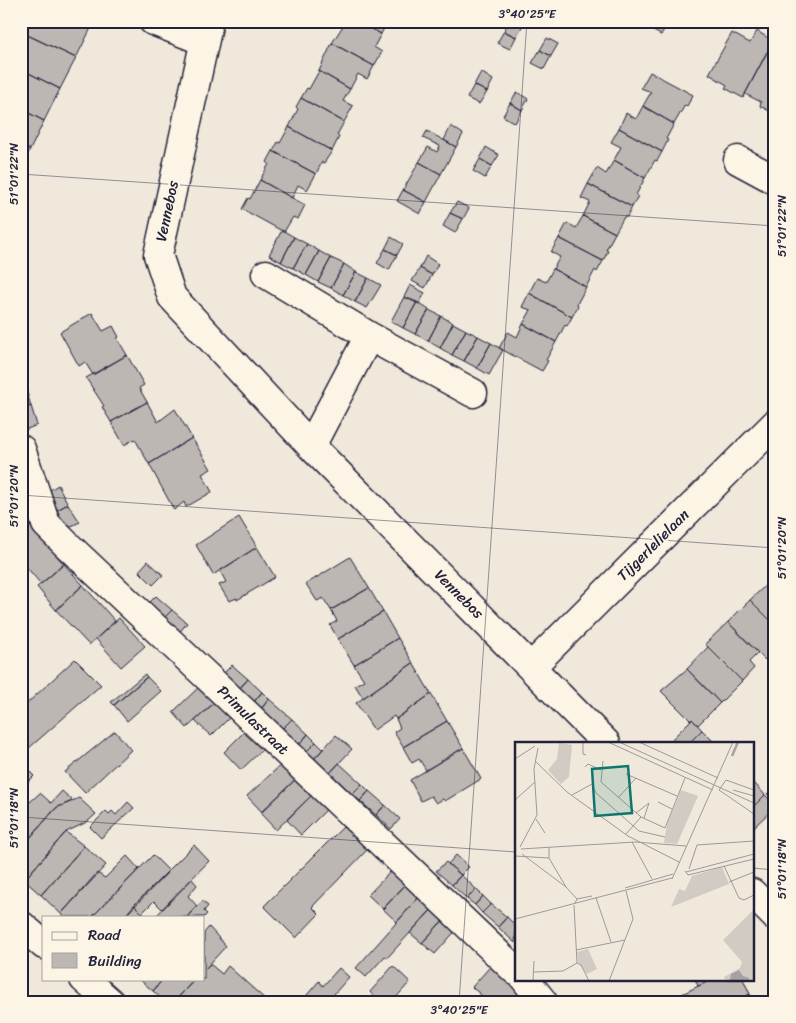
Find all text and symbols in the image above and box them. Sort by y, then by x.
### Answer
text: 3°40'25"E [498,3,557,25]
text: 51°01'22"N [3,142,25,205]
street label: Vennebos [148,178,186,244]
text: 51°01'22"N [771,194,793,257]
text: 51°01'20"N [3,464,25,527]
street label: Tijgerlelielaan [611,503,695,587]
text: 51°01'20"N [771,516,793,579]
street label: Vennebos [428,563,490,625]
street label: Primulastraat [211,679,295,762]
inset map [515,742,754,980]
text: 51°01'18"N [3,787,25,848]
text: 51°01'18"N [771,838,793,899]
legend [42,916,205,980]
text: Road [88,922,121,948]
text: Building [88,948,142,974]
text: 3°40'25"E [430,999,489,1021]

